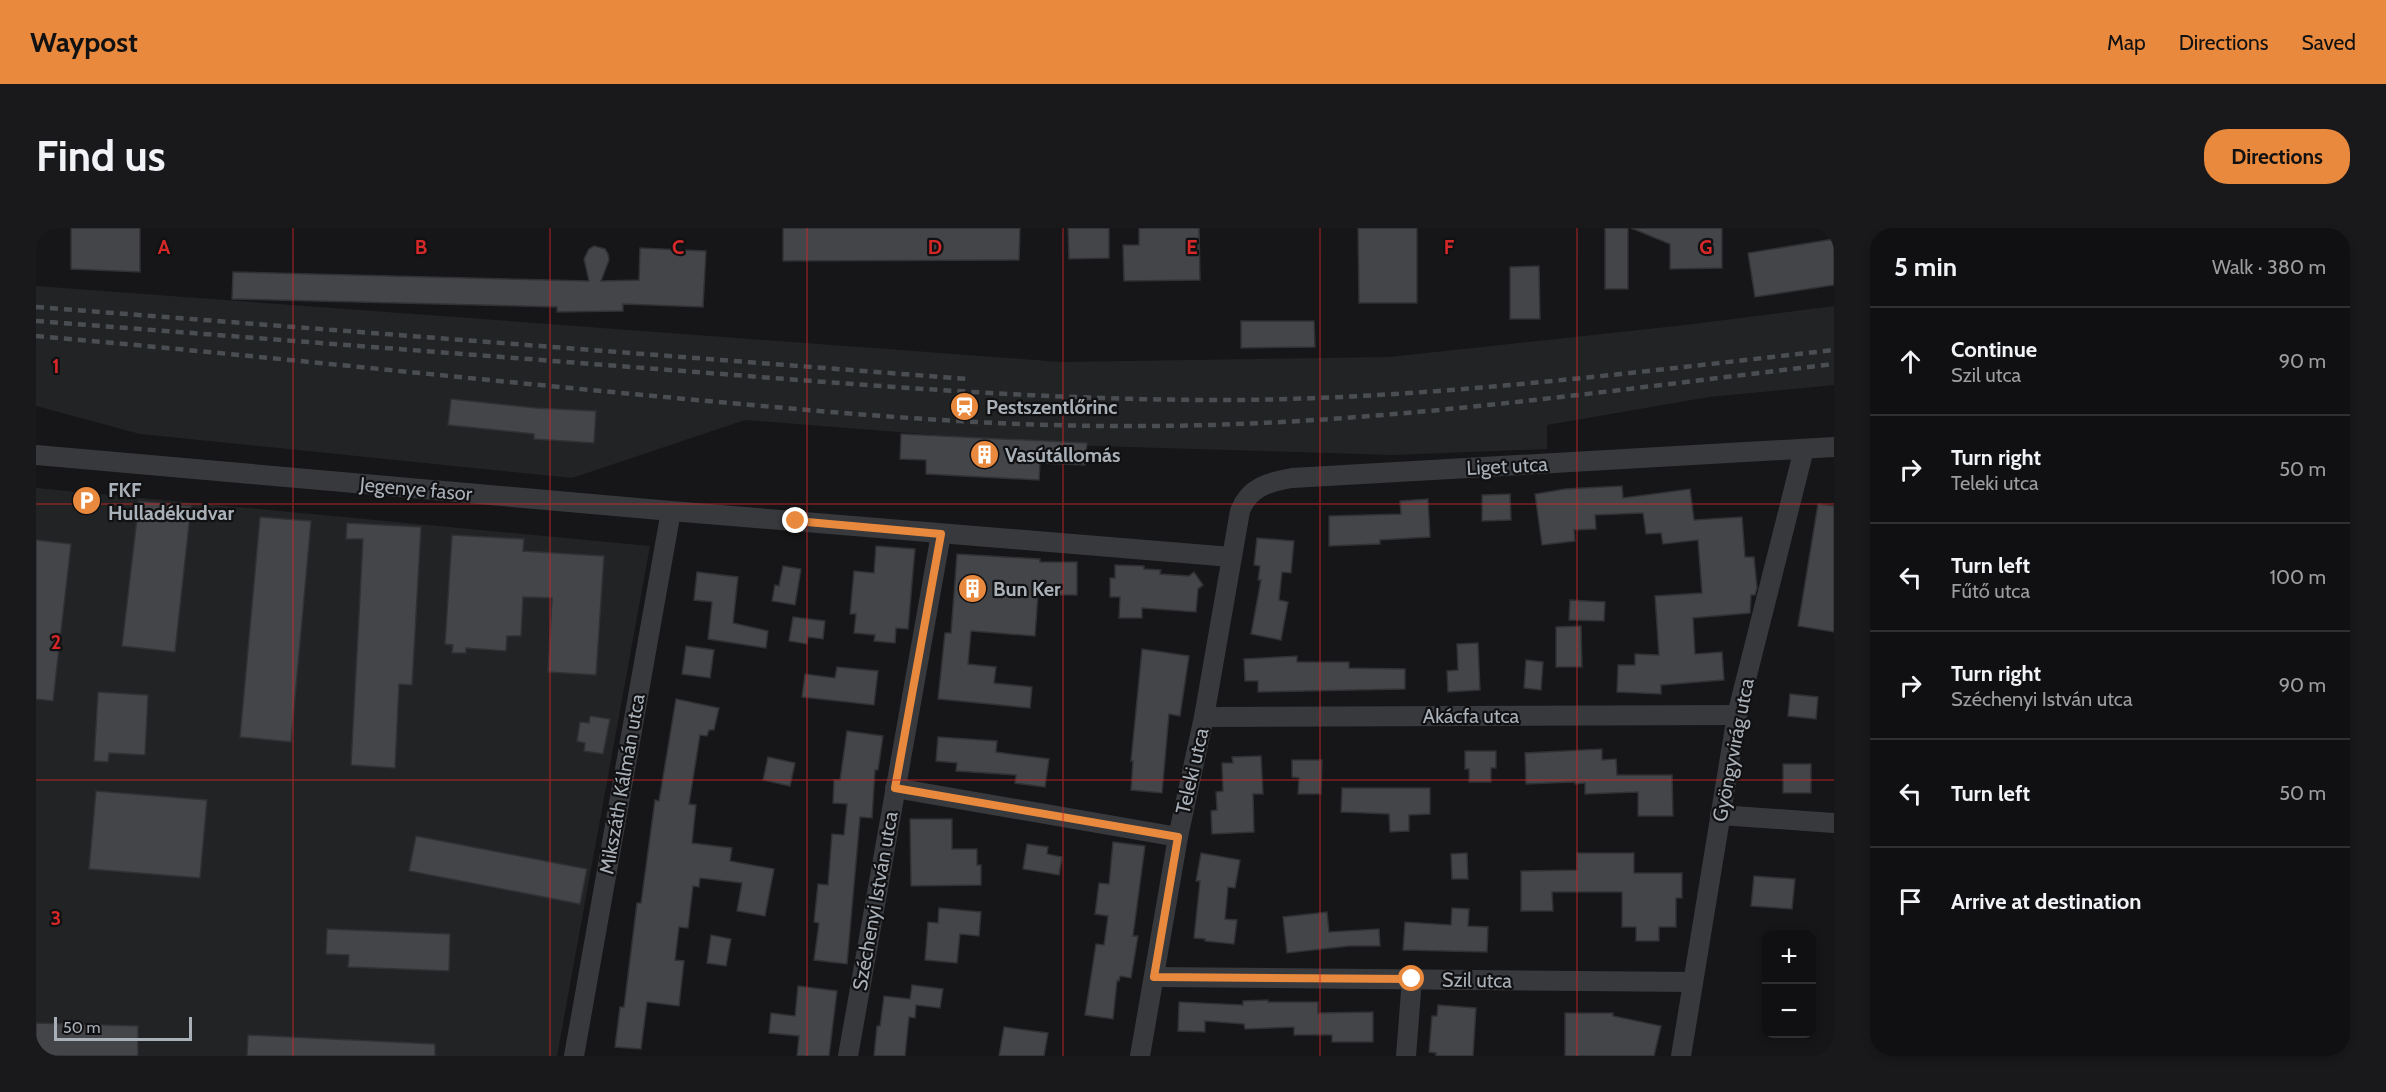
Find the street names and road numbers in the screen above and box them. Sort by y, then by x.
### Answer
street label: Liget utca [1466,452,1549,480]
street label: Jegenye fasor [358,472,474,506]
street label: Gyöngyvirág utca [1707,676,1759,824]
street label: Mikszáth Kálmán utca [594,692,650,876]
street label: Akácfa utca [1423,704,1520,728]
street label: Teleki utca [1170,725,1214,816]
street label: Széchenyi István utca [847,809,903,992]
street label: Szil utca [1442,967,1513,993]

